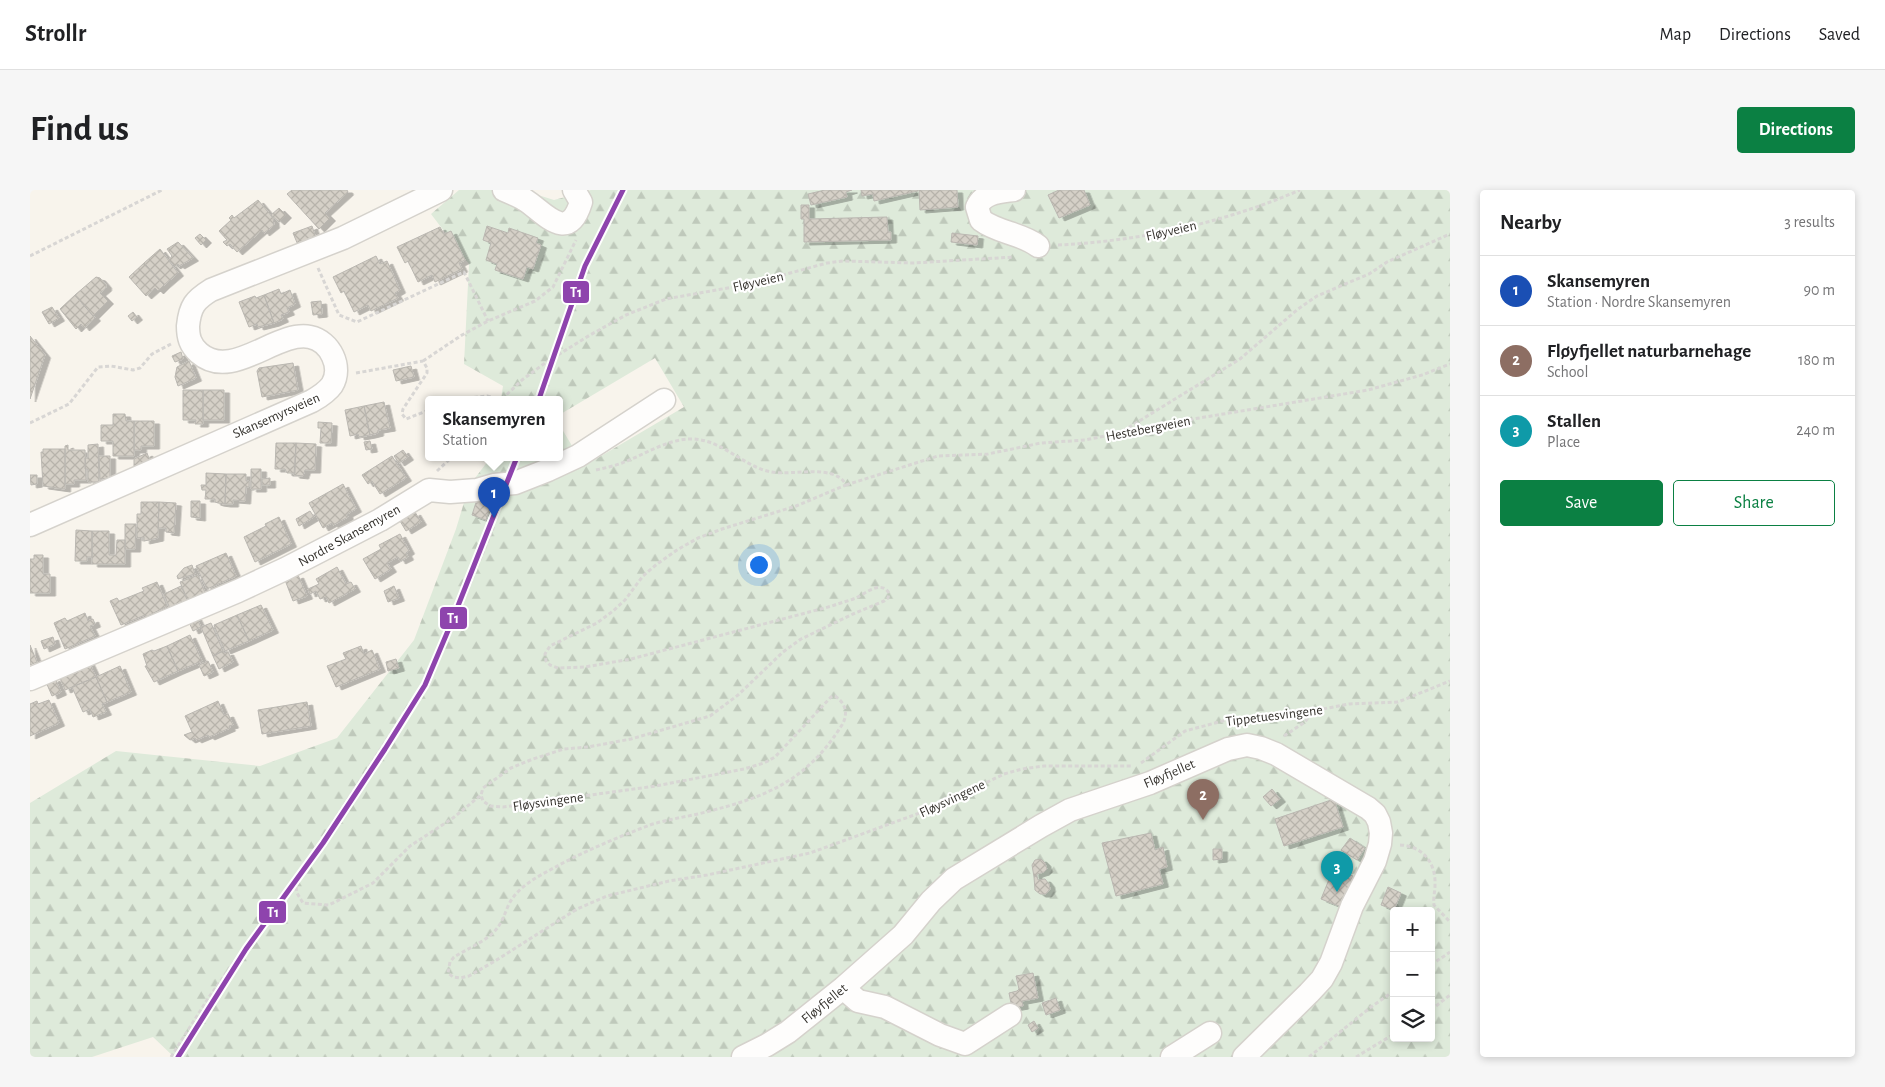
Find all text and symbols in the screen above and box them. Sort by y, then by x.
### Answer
text: Strollr [25,22,86,46]
text: Map [1660,26,1691,44]
text: Directions [1719,26,1791,44]
text: Saved [1819,26,1860,44]
button: Directions [1737,107,1855,153]
text: Find us [30,112,129,147]
text: Nearby [1500,212,1561,233]
text: 3 results [1784,214,1835,230]
street label: Fløyveien [1145,218,1198,244]
street label: Fløyveien [732,269,785,295]
text: Skansemyren [1547,272,1650,291]
line badge: T1 [562,280,590,304]
text: 1 [1513,282,1519,298]
text: 90 m [1804,282,1835,298]
text: T1 [570,286,582,300]
text: Station · Nordre Skansemyren [1547,294,1731,310]
text: Fløyfjellet naturbarnehage [1547,342,1751,361]
text: 2 [1512,352,1520,368]
text: 180 m [1798,352,1835,368]
text: School [1547,364,1588,380]
street label: Skansemyrsveien [231,390,322,441]
popup [425,396,563,461]
text: Skansemyren [443,410,545,429]
text: Stallen [1547,412,1601,431]
street label: Hestebergveien [1105,414,1192,444]
text: 3 [1513,422,1519,438]
text: 240 m [1796,422,1835,438]
text: Station [443,432,488,448]
text: Place [1547,434,1580,450]
pin: 1 [478,477,510,518]
button: Save [1500,480,1663,526]
button: Share [1673,480,1835,526]
street label: Nordre Skansemyren [296,502,403,570]
your location [746,552,772,578]
line badge: T1 [439,606,468,630]
text: T1 [447,612,459,626]
street label: Tippetuesvingene [1225,703,1323,729]
street label: Fløyfjellet [1142,757,1198,791]
street label: Fløysvingene [917,778,987,820]
pin: 2 [1187,779,1219,820]
street label: Fløysvingene [512,790,584,814]
pin: 3 [1321,851,1353,892]
line badge: T1 [258,900,287,924]
text: T1 [267,906,279,920]
map controls [1390,907,1435,1042]
button: + [1390,907,1435,952]
button: − [1390,952,1435,997]
street label: Fløyfjellet [799,981,851,1026]
button: layers [1390,997,1435,1042]

